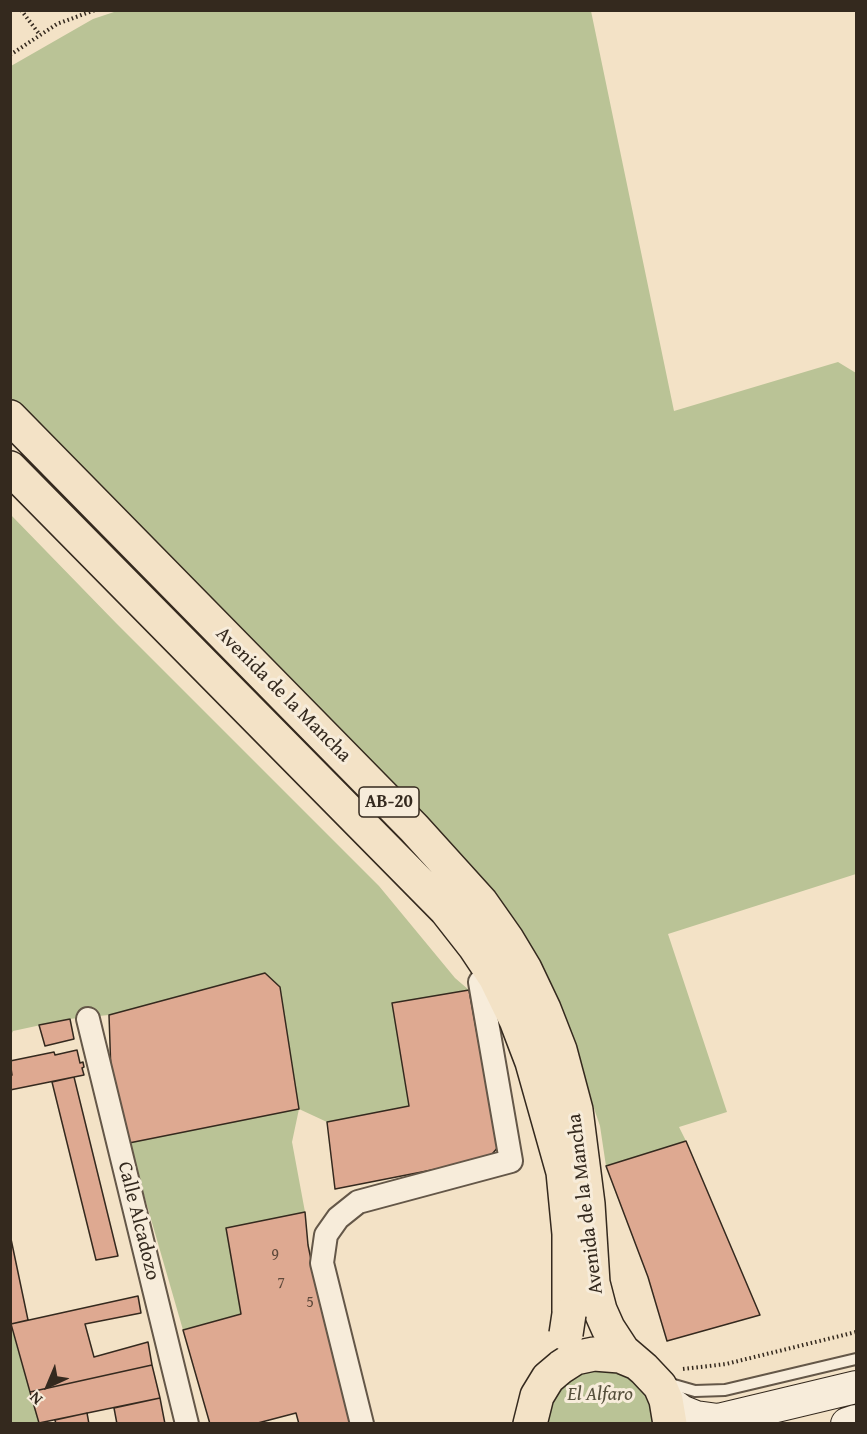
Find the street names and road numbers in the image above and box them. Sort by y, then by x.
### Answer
street label: Avenida de la Mancha [210,622,356,768]
road number: AB-20 [359,787,419,817]
street label: Avenida de la Mancha [563,1112,609,1296]
street label: Calle Alcadozo [112,1159,164,1283]

